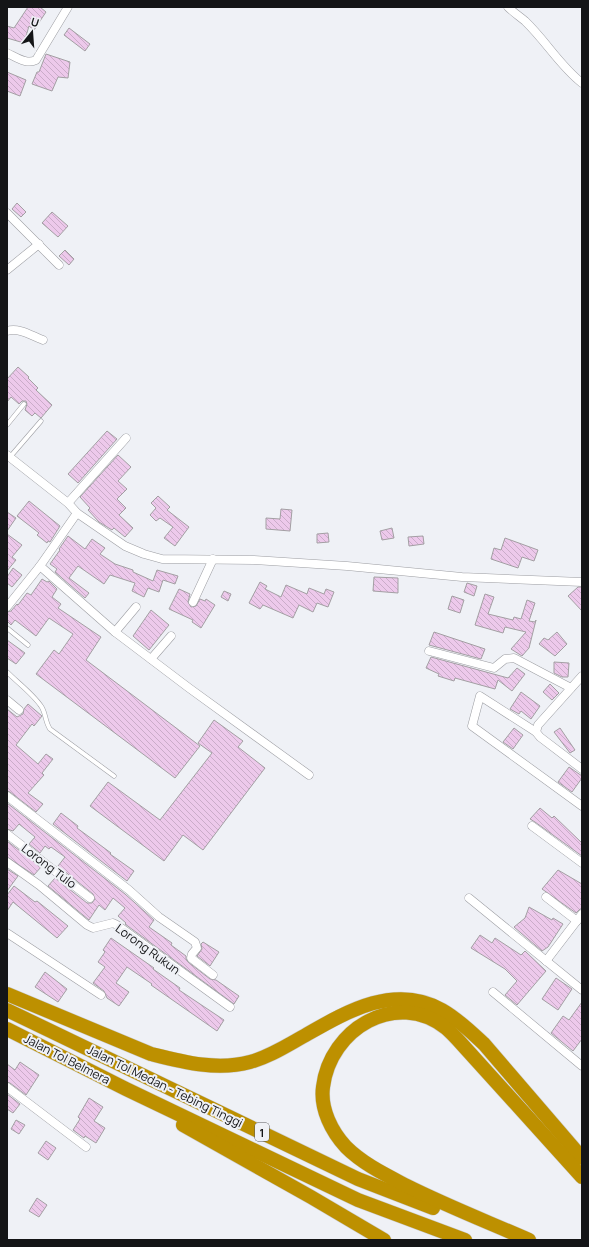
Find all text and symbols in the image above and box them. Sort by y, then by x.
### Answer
north arrow [12,12,52,52]
text: U [29,14,41,30]
street label: Lorong Tulo [18,840,80,892]
street label: Lorong Rukun [112,920,184,978]
street label: Jalan Tol Belmera [21,1030,113,1088]
street label: Jalan Tol Medan - Tebing Tinggi [84,1041,246,1131]
road number: 1 [255,1123,269,1141]

